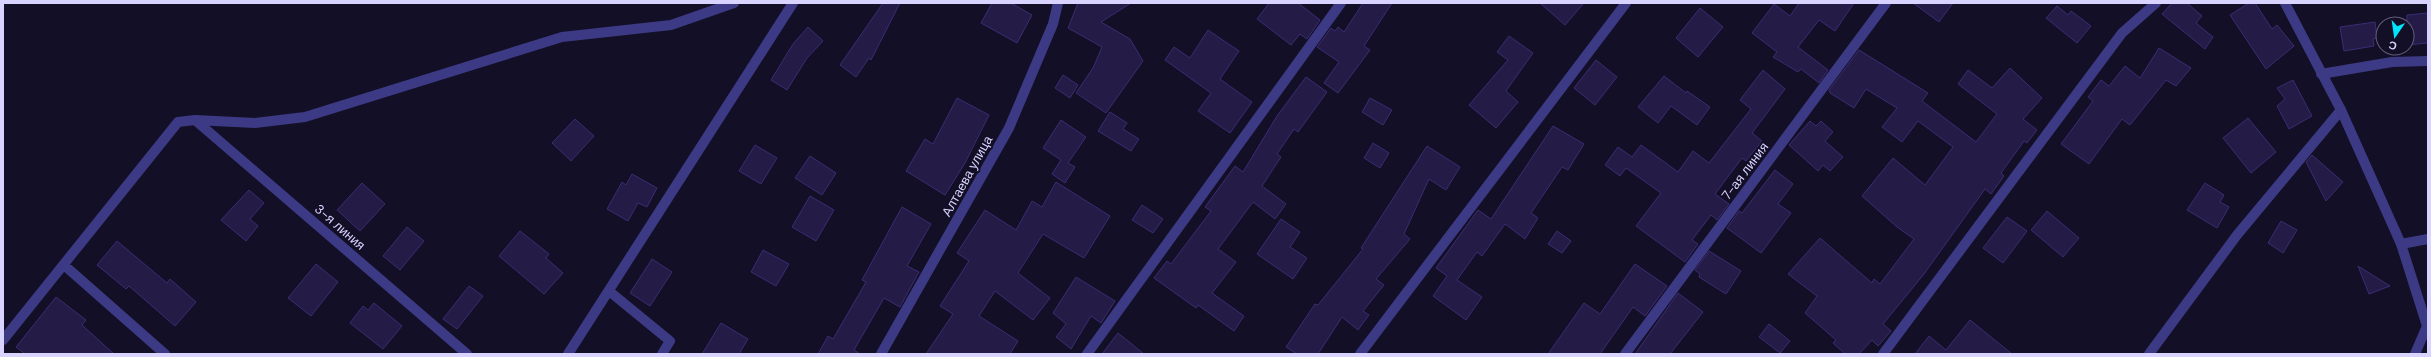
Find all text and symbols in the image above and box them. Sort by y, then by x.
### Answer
north arrow [2375,16,2415,56]
text: С [2387,38,2398,53]
street label: Алтаева улица [938,132,997,219]
street label: 7-ая линия [1718,139,1772,203]
street label: 3-я линия [311,200,369,254]

